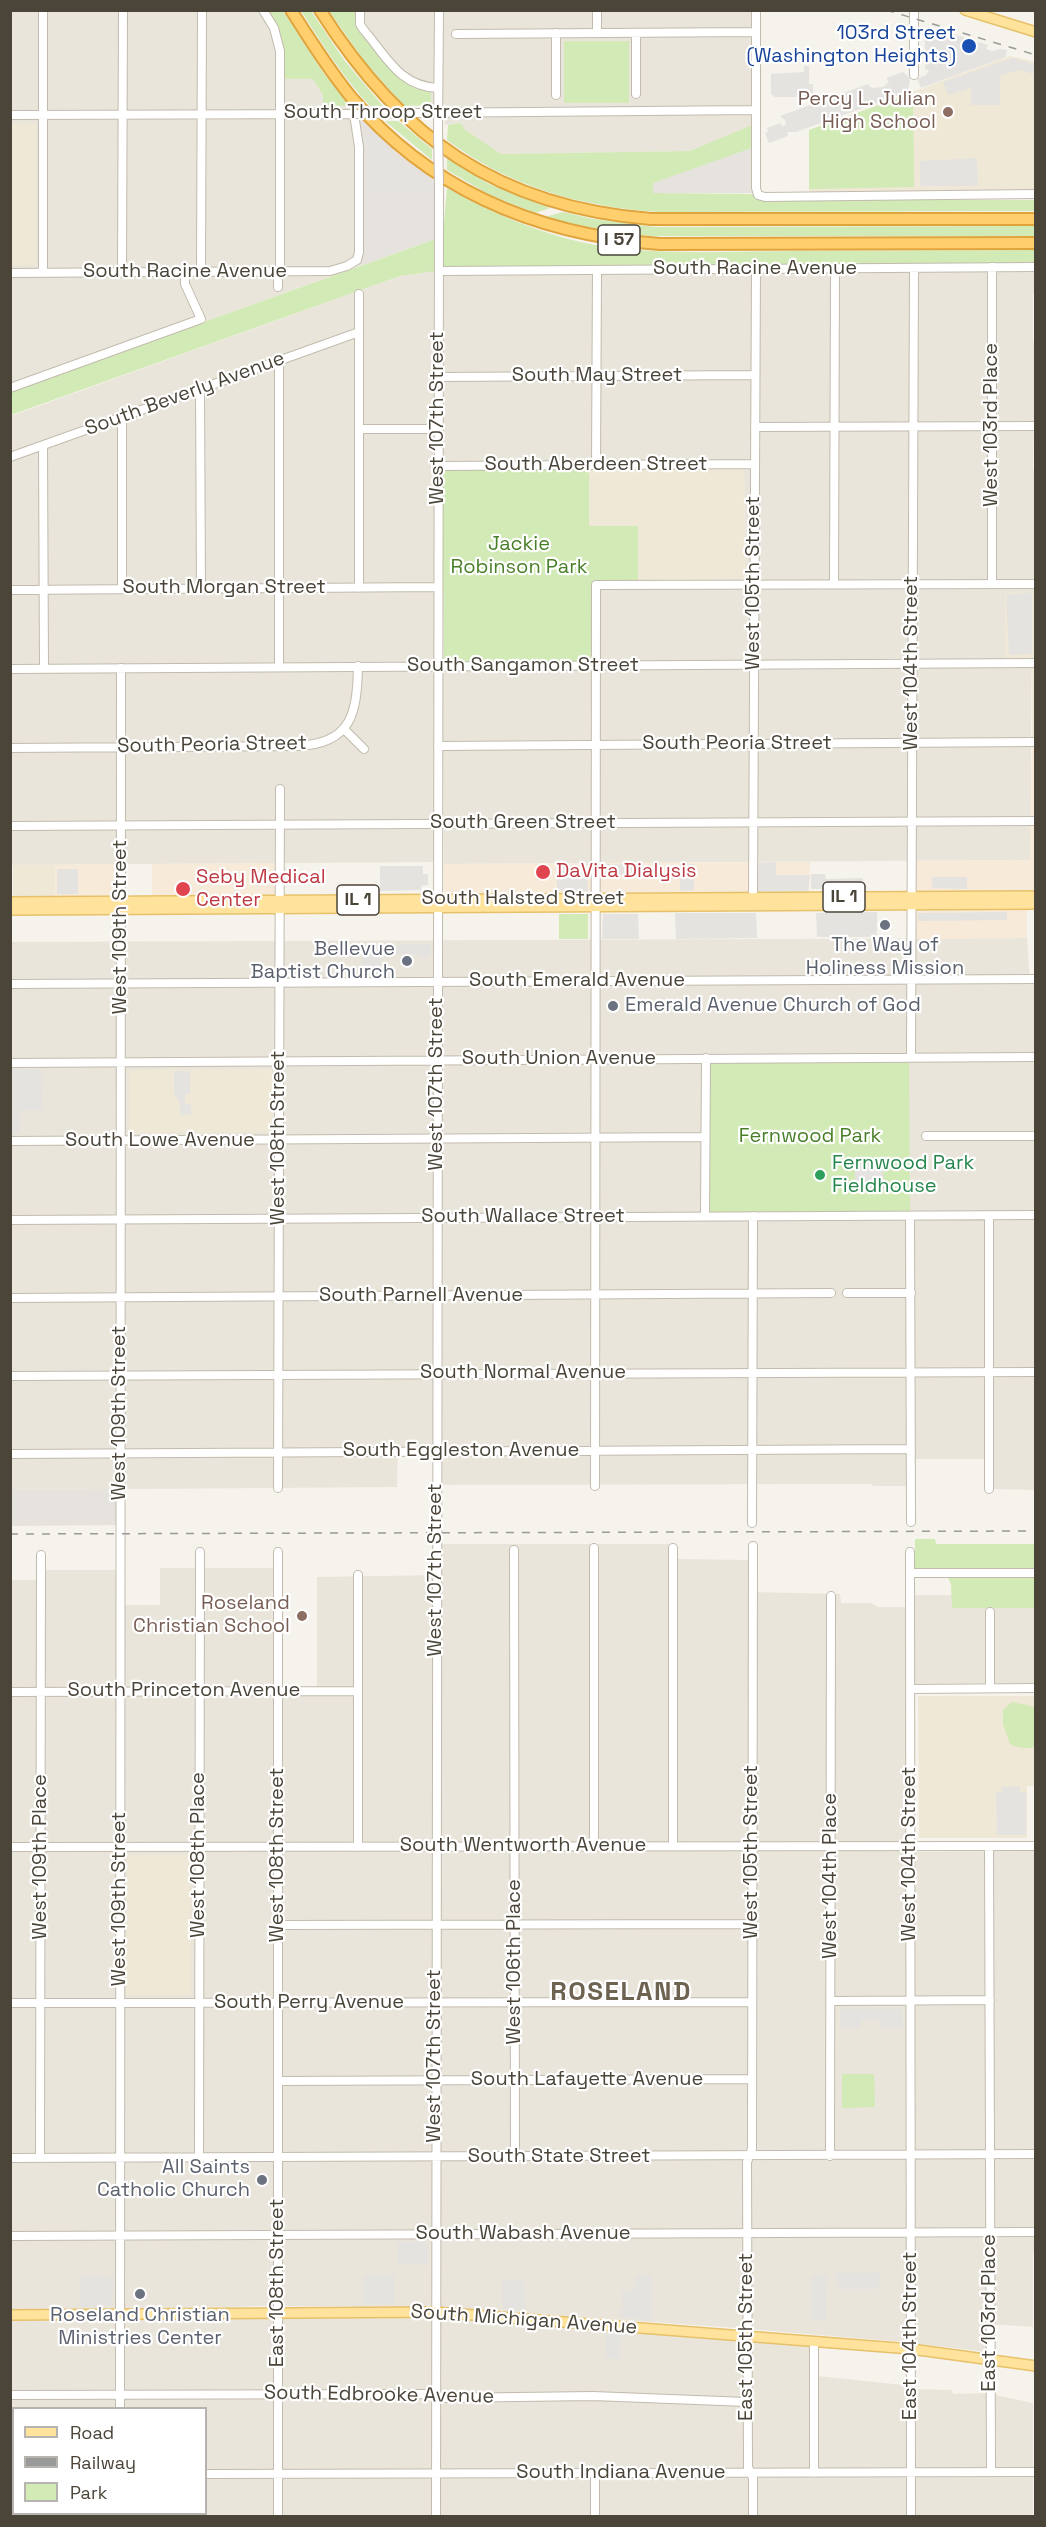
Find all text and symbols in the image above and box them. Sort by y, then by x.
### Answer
place label: 103rd Street (Washington Heights) [746,22,956,69]
marker: 103rd Street (Washington Heights) [960,37,978,55]
place label: Percy L. Julian High School [798,88,936,135]
street label: South Throop Street [284,101,482,125]
marker: Percy L. Julian High School [941,105,955,119]
road number: I 57 [598,225,640,255]
street label: South Racine Avenue [653,257,857,281]
street label: South Racine Avenue [83,260,287,284]
street label: West 107th Street [426,331,450,505]
street label: West 103rd Place [980,343,1004,507]
street label: South Beverly Avenue [82,347,288,441]
street label: South May Street [512,364,682,388]
street label: South Aberdeen Street [484,453,708,477]
street label: West 105th Street [742,496,766,670]
park label: Jackie Robinson Park [451,533,587,580]
street label: West 104th Street [900,575,924,751]
street label: South Morgan Street [122,576,326,600]
street label: South Sangamon Street [407,654,639,678]
street label: South Peoria Street [117,731,307,759]
street label: South Peoria Street [642,732,832,756]
street label: South Green Street [430,811,616,835]
street label: West 109th Street [109,840,133,1014]
place label: DaVita Dialysis [556,860,697,884]
marker: DaVita Dialysis [534,863,552,881]
place label: Seby Medical Center [196,866,326,913]
marker: Seby Medical Center [174,880,192,898]
road number: IL 1 [823,882,865,912]
road number: IL 1 [337,885,379,915]
street label: South Halsted Street [421,887,625,911]
marker: The Way of Holiness Mission [878,918,892,932]
place label: The Way of Holiness Mission [806,934,964,981]
place label: Bellevue Baptist Church [250,938,395,985]
marker: Bellevue Baptist Church [400,954,414,968]
street label: South Emerald Avenue [469,969,685,993]
place label: Emerald Avenue Church of God [625,994,921,1018]
street label: West 107th Street [425,997,449,1171]
marker: Emerald Avenue Church of God [606,999,620,1013]
street label: South Union Avenue [462,1047,656,1071]
street label: West 108th Street [267,1050,291,1226]
park label: Fernwood Park [739,1125,881,1149]
street label: South Lowe Avenue [65,1129,255,1153]
place label: Fernwood Park Fieldhouse [832,1152,974,1199]
marker: Fernwood Park Fieldhouse [813,1168,827,1182]
street label: South Wallace Street [421,1205,625,1229]
street label: South Parnell Avenue [319,1284,523,1308]
street label: West 109th Street [108,1326,132,1500]
street label: South Normal Avenue [420,1361,626,1385]
street label: South Eggleston Avenue [343,1439,579,1463]
street label: West 107th Street [424,1483,448,1657]
place label: Roseland Christian School [133,1592,290,1639]
marker: Roseland Christian School [295,1609,309,1623]
street label: South Princeton Avenue [68,1679,300,1703]
street label: West 105th Street [740,1765,764,1939]
street label: West 104th Street [898,1766,922,1942]
street label: West 108th Street [266,1767,290,1943]
street label: West 108th Place [187,1772,211,1938]
street label: West 109th Place [29,1774,53,1940]
street label: West 104th Place [819,1793,843,1959]
street label: West 109th Street [108,1812,132,1986]
street label: South Wentworth Avenue [400,1834,646,1858]
street label: West 106th Place [503,1879,527,2045]
street label: West 107th Street [423,1969,447,2143]
district label: ROSELAND [550,1977,692,2009]
street label: South Perry Avenue [214,1991,404,2015]
street label: South Lafayette Avenue [471,2068,703,2092]
street label: South State Street [468,2145,650,2169]
place label: All Saints Catholic Church [97,2156,250,2203]
marker: All Saints Catholic Church [255,2173,269,2187]
street label: East 108th Street [266,2199,290,2367]
street label: South Wabash Avenue [415,2222,631,2246]
street label: East 103rd Place [978,2234,1002,2392]
street label: East 104th Street [899,2252,923,2420]
street label: East 105th Street [735,2253,759,2421]
marker: Roseland Christian Ministries Center [133,2287,147,2301]
street label: South Michigan Avenue [410,2300,638,2340]
place label: Roseland Christian Ministries Center [50,2304,230,2351]
street label: South Edbrooke Avenue [264,2381,494,2409]
legend [12,2407,207,2515]
text: Road [70,2421,114,2444]
text: Railway [70,2451,136,2474]
street label: South Indiana Avenue [516,2461,726,2485]
text: Park [70,2481,107,2504]

